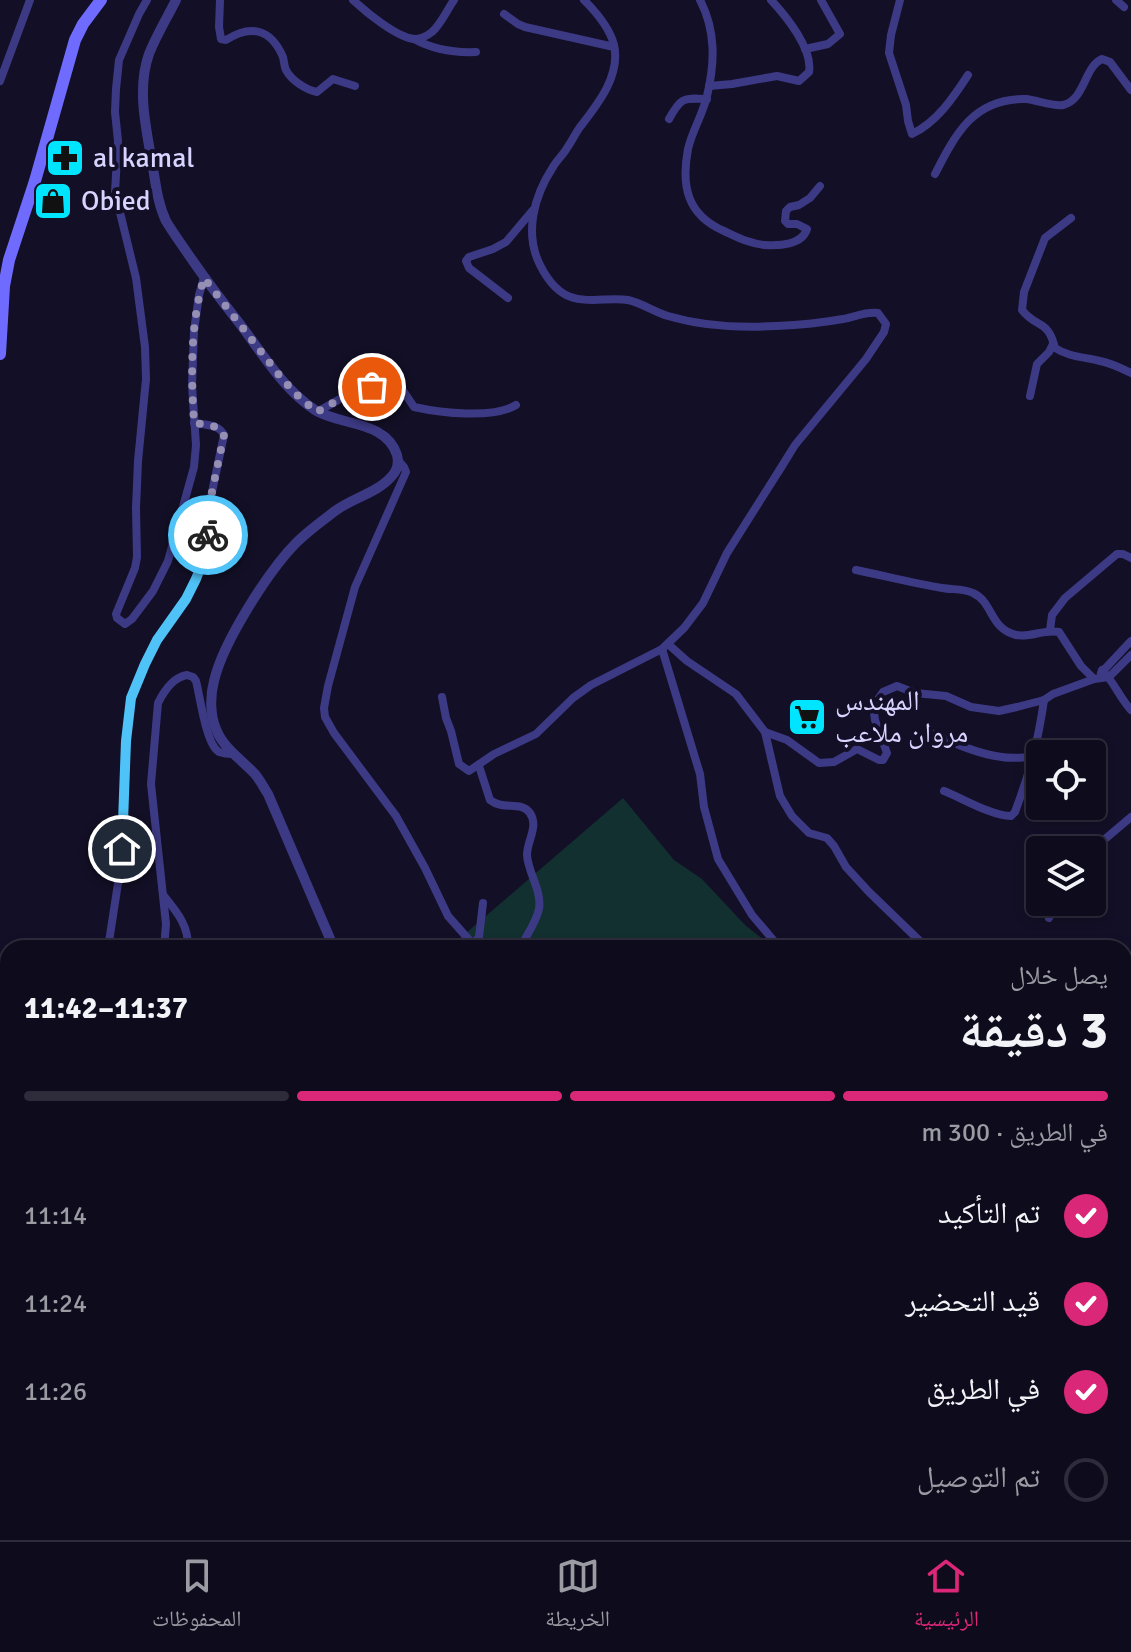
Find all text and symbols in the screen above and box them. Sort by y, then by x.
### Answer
pharmacy icon: al kamal [44,137,86,179]
place label: al kamal [93,141,195,175]
shop icon: Obied [32,180,74,222]
place label: Obied [81,184,151,218]
pin [338,353,406,421]
icon: bag [350,365,394,409]
courier [168,495,248,575]
icon: bike [186,513,230,557]
place label: المهندس مروان ملاعب [835,684,968,750]
supermarket icon: المهندس مروان ملاعب [786,696,828,738]
map controls [1026,740,1106,916]
button: locate [1026,740,1106,820]
pin [88,815,156,883]
icon: home [100,827,144,871]
button: layers [1026,836,1106,916]
text: يصل خلال [1010,960,1108,992]
text: 11:37–11:42 [24,990,188,1027]
text: 3 دقيقة [959,998,1108,1062]
text: في الطريق · 300 m [921,1117,1108,1149]
icon: check [1064,1194,1108,1238]
text: تم التأكيد [938,1195,1040,1232]
text: 11:14 [24,1200,87,1232]
icon: check [1064,1282,1108,1326]
text: قيد التحضير [905,1283,1040,1320]
text: 11:24 [24,1288,87,1320]
icon: check [1064,1370,1108,1414]
text: في الطريق [926,1371,1040,1408]
text: 11:26 [24,1376,87,1408]
text: تم التوصيل [917,1459,1040,1496]
tab: المحفوظات [152,1554,241,1640]
tab: الخريطة [545,1554,610,1640]
tab: الرئيسية [914,1554,979,1640]

